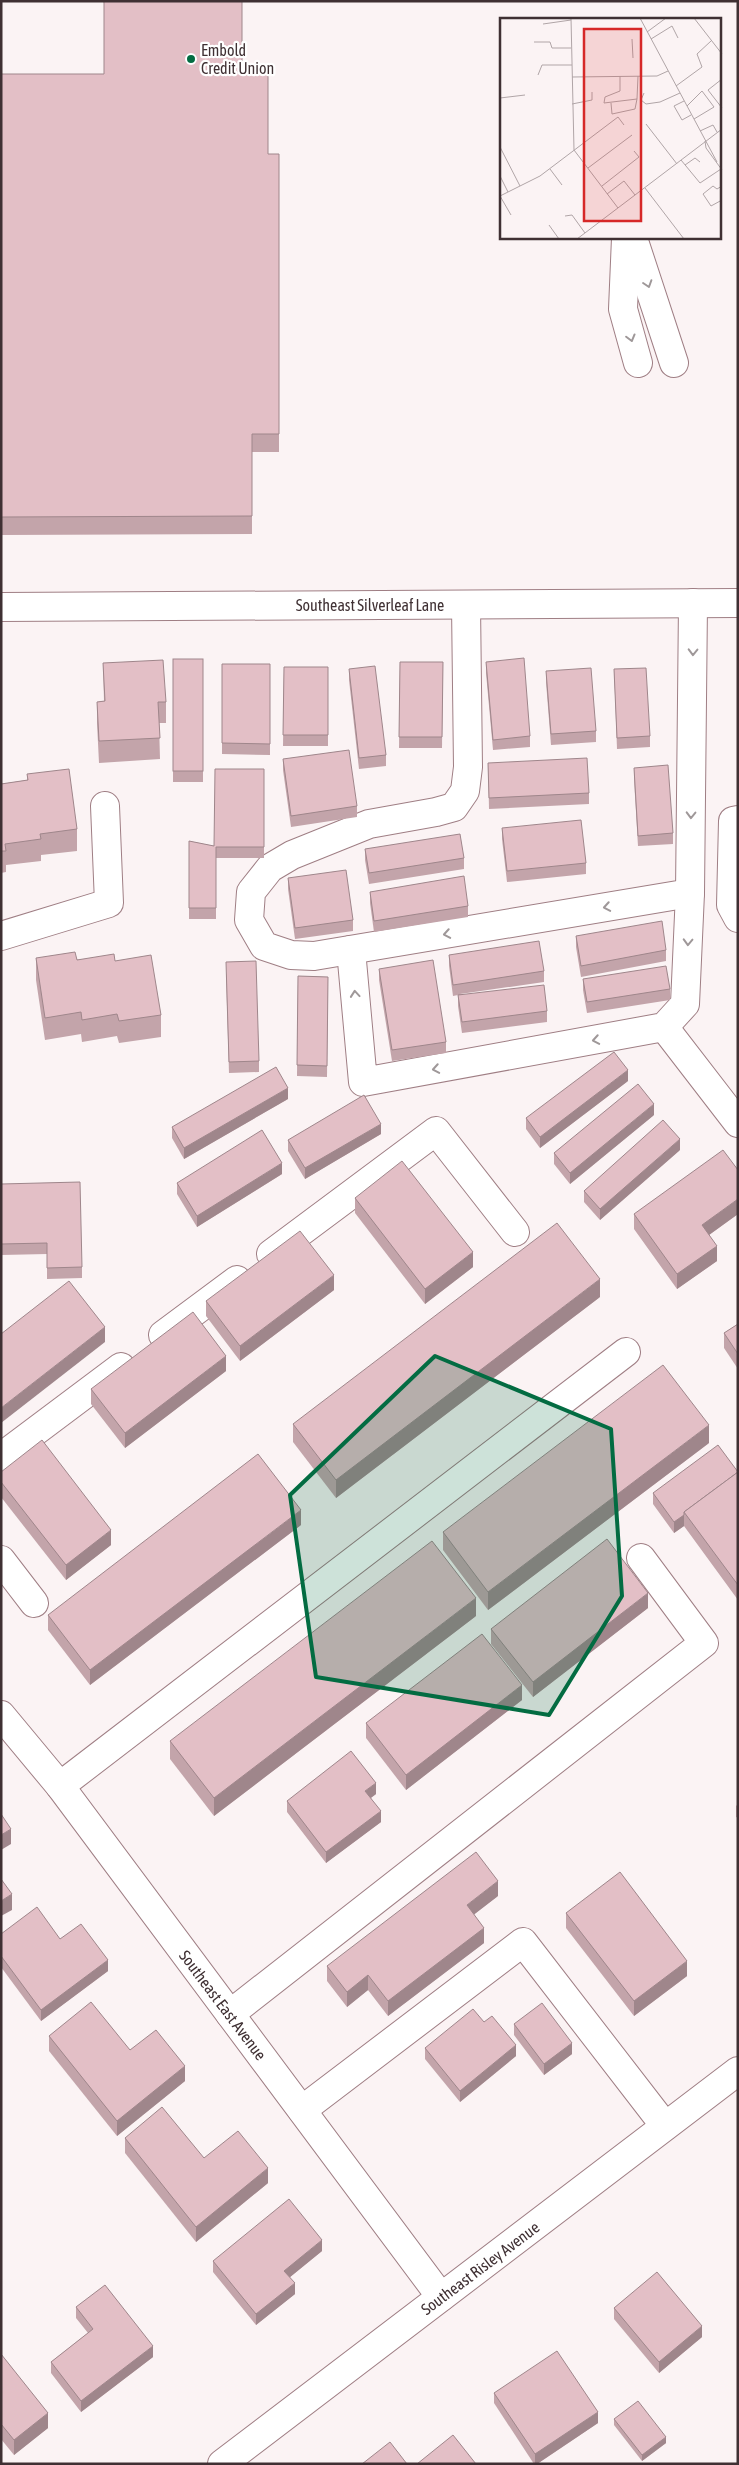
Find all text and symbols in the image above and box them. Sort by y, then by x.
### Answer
inset map [500,18,722,239]
place label: Embold Credit Union [201,41,274,77]
marker: Embold Credit Union [185,53,197,65]
one-way arrow [643,279,653,288]
one-way arrow [625,333,636,342]
street label: Southeast Silverleaf Lane [296,596,444,614]
one-way arrow [687,648,698,656]
one-way arrow [685,811,696,819]
one-way arrow [603,902,611,912]
one-way arrow [442,928,450,939]
one-way arrow [682,938,693,946]
one-way arrow [350,990,361,998]
one-way arrow [592,1034,601,1044]
one-way arrow [432,1063,441,1073]
street label: Southeast East Avenue [176,1947,270,2063]
street label: Southeast Risley Avenue [417,2218,543,2319]

